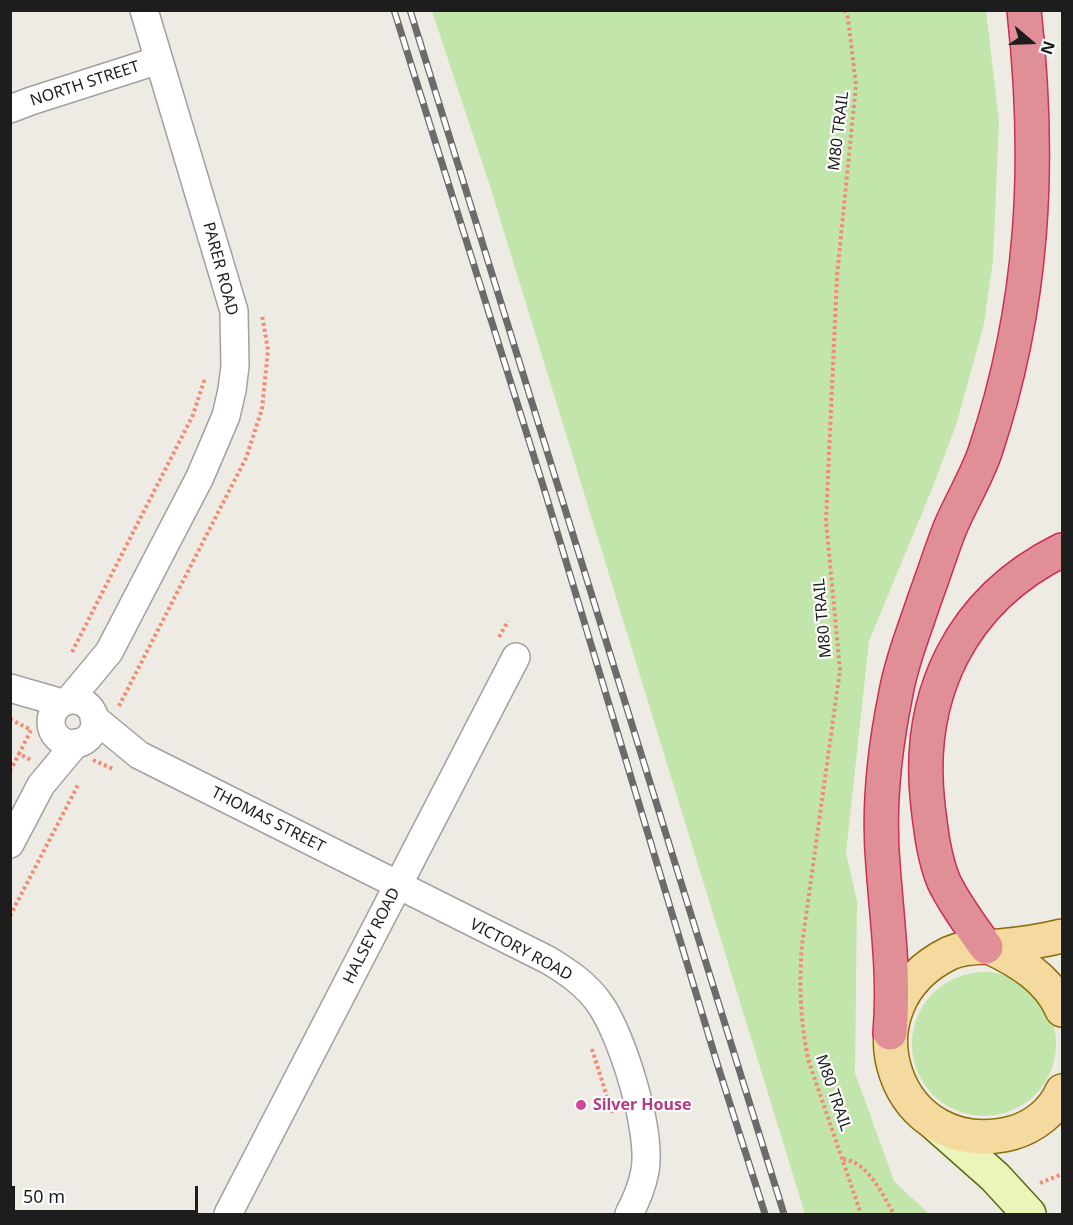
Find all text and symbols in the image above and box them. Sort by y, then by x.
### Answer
north arrow [1001,12,1061,72]
text: N [1036,38,1061,58]
street label: NORTH STREET [28,57,142,111]
street label: M80 TRAIL [825,90,853,172]
street label: PARER ROAD [198,220,242,318]
street label: M80 TRAIL [810,577,836,659]
street label: THOMAS STREET [208,783,328,857]
street label: HALSEY ROAD [340,885,404,987]
street label: VICTORY ROAD [466,915,576,985]
street label: M80 TRAIL [811,1052,855,1134]
place label: Silver House [593,1095,692,1115]
marker: Silver House [574,1098,588,1112]
scale bar [15,1174,201,1212]
text: 50 m [23,1184,65,1208]

